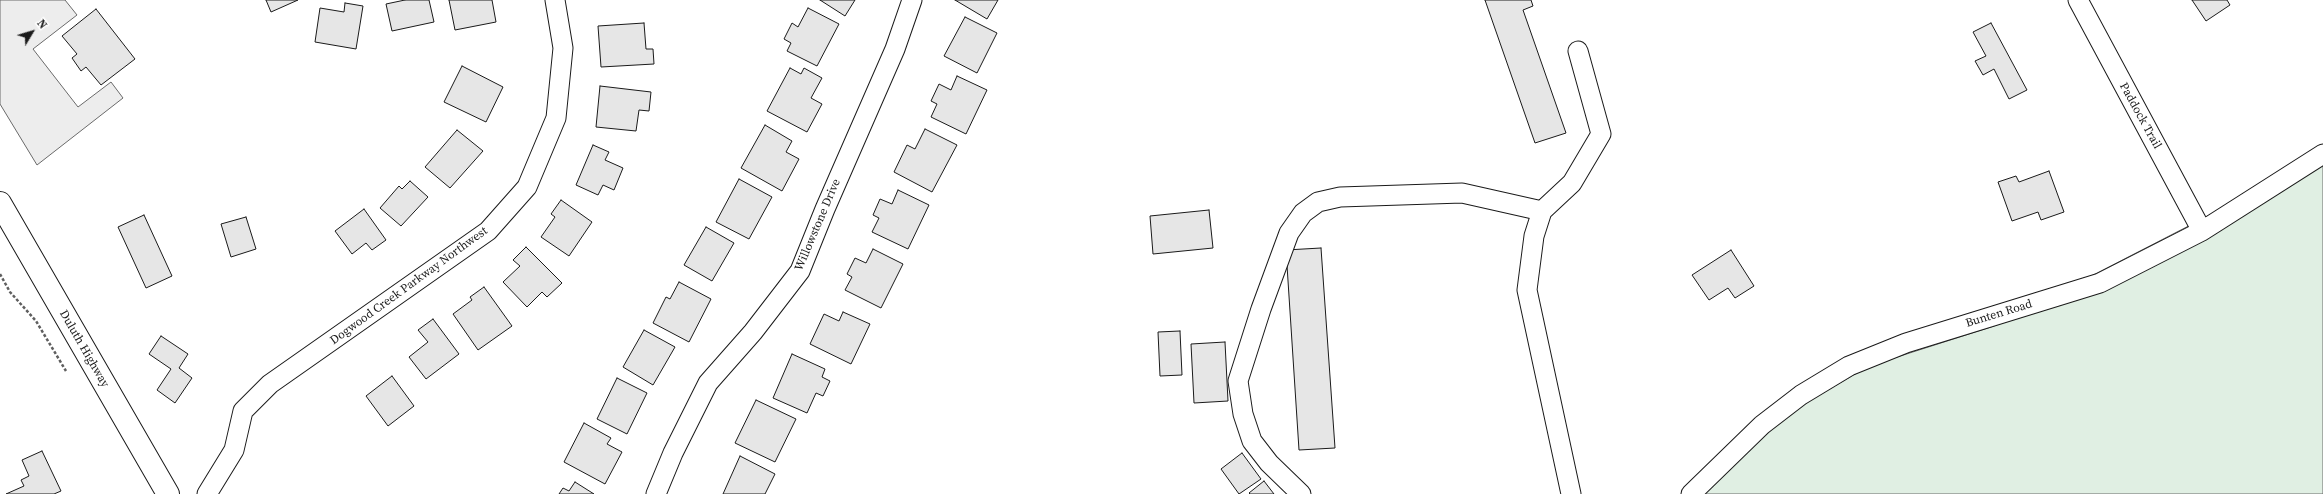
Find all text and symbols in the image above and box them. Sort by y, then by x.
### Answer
north arrow [12,12,52,52]
text: N [33,17,50,32]
street label: Paddock Trail [2116,80,2164,152]
street label: Willowstone Drive [792,177,844,273]
street label: Dogwood Creek Parkway Northwest [327,224,491,348]
street label: Bunten Road [1964,297,2034,331]
street label: Duluth Highway [56,308,112,390]

